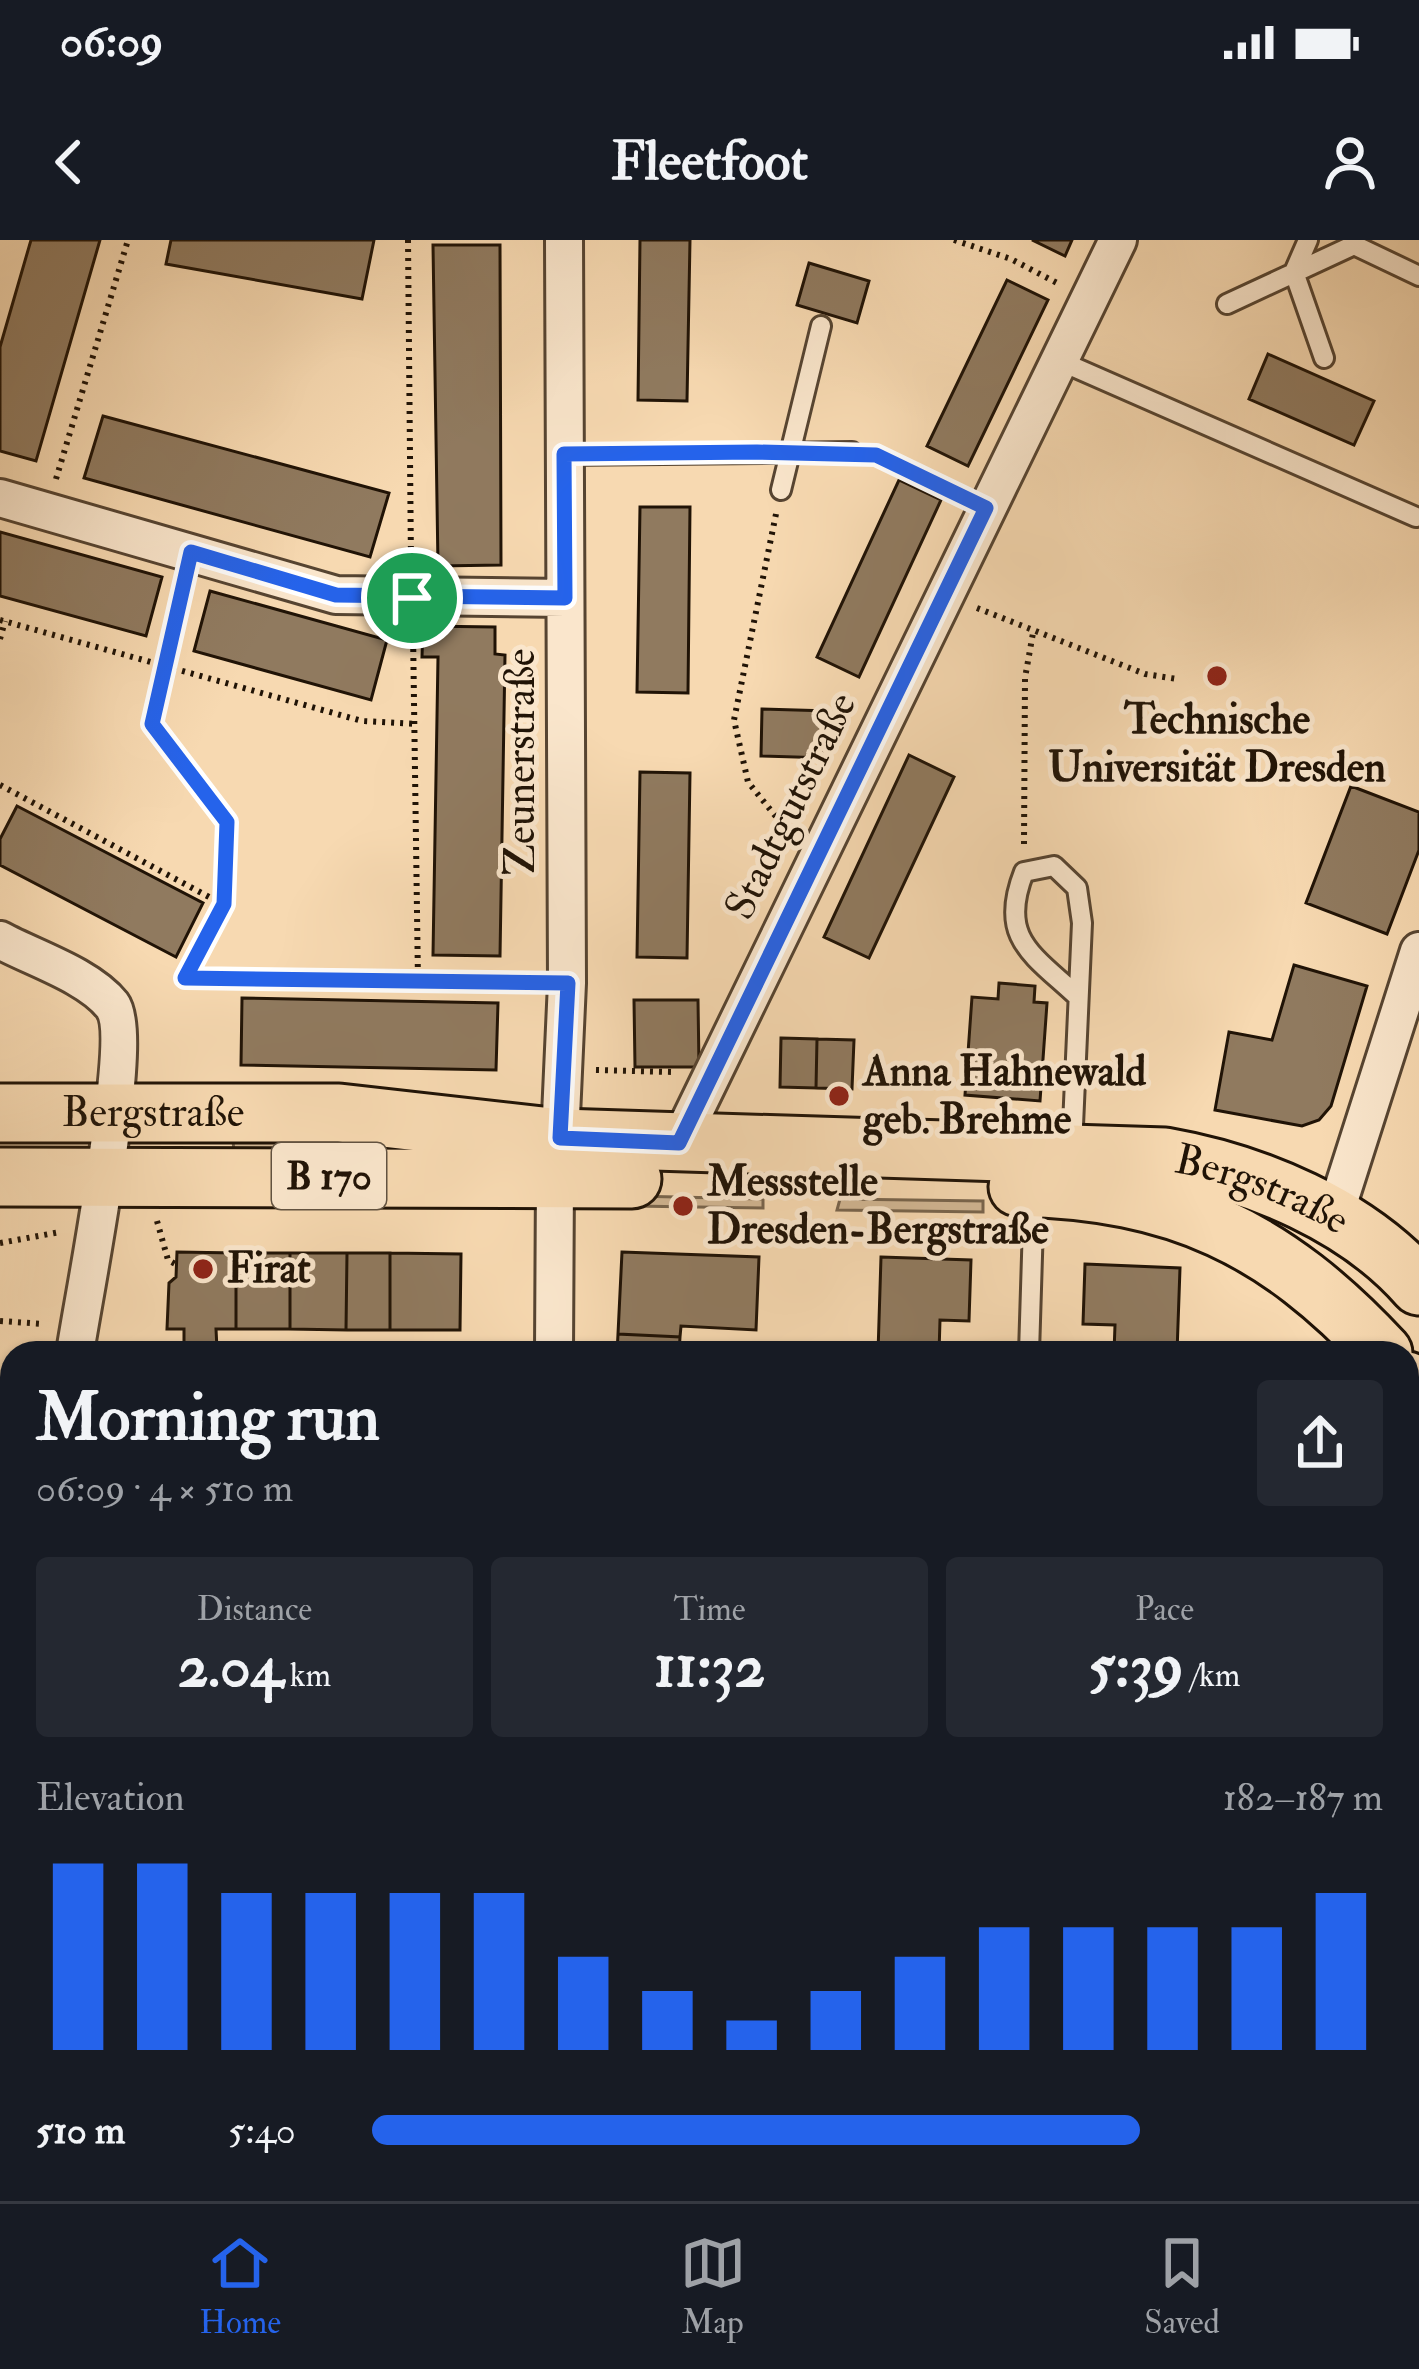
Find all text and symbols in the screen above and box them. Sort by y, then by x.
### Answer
text: 06:09 [60,14,163,70]
text: Fleetfoot [611,128,808,196]
icon: back [36,129,102,195]
icon: person [1317,129,1383,195]
pin [361,547,463,649]
icon: arrive [379,565,445,631]
street label: Zeunerstraße [495,649,547,875]
marker: Technische Universität Dresden [1204,663,1230,689]
street label: Stadtgutstraße [714,684,868,928]
place label: Technische Universität Dresden [1048,694,1386,794]
place label: Anna Hahnewald geb. Brehme [861,1046,1147,1146]
marker: Anna Hahnewald geb. Brehme [826,1083,852,1109]
street label: Bergstraße [62,1087,244,1139]
street label: Bergstraße [1170,1133,1359,1246]
road number: B 170 [272,1143,386,1209]
place label: Messstelle Dresden-Bergstraße [706,1156,1049,1256]
marker: Messstelle Dresden-Bergstraße [670,1193,696,1219]
place label: Firat [227,1243,311,1295]
marker: Firat [190,1256,216,1282]
text: Morning run [36,1377,380,1460]
button: share [1257,1380,1383,1506]
text: 06:09 · 4 × 510 m [36,1464,293,1513]
text: Distance [197,1589,312,1630]
text: Time [673,1589,746,1630]
text: Pace [1135,1589,1194,1630]
text: 2.04 [178,1630,283,1705]
text: 11:32 [654,1630,765,1705]
text: 5:39 [1089,1630,1184,1705]
text: km [283,1655,331,1696]
text: /km [1184,1655,1240,1696]
text: Elevation [36,1773,185,1822]
text: 182–187 m [1223,1773,1383,1822]
text: 510 m [36,2106,125,2155]
text: 5:40 [228,2106,296,2155]
tab: Home [199,2230,281,2343]
tab: Map [680,2230,746,2343]
tab: Saved [1144,2230,1220,2343]

